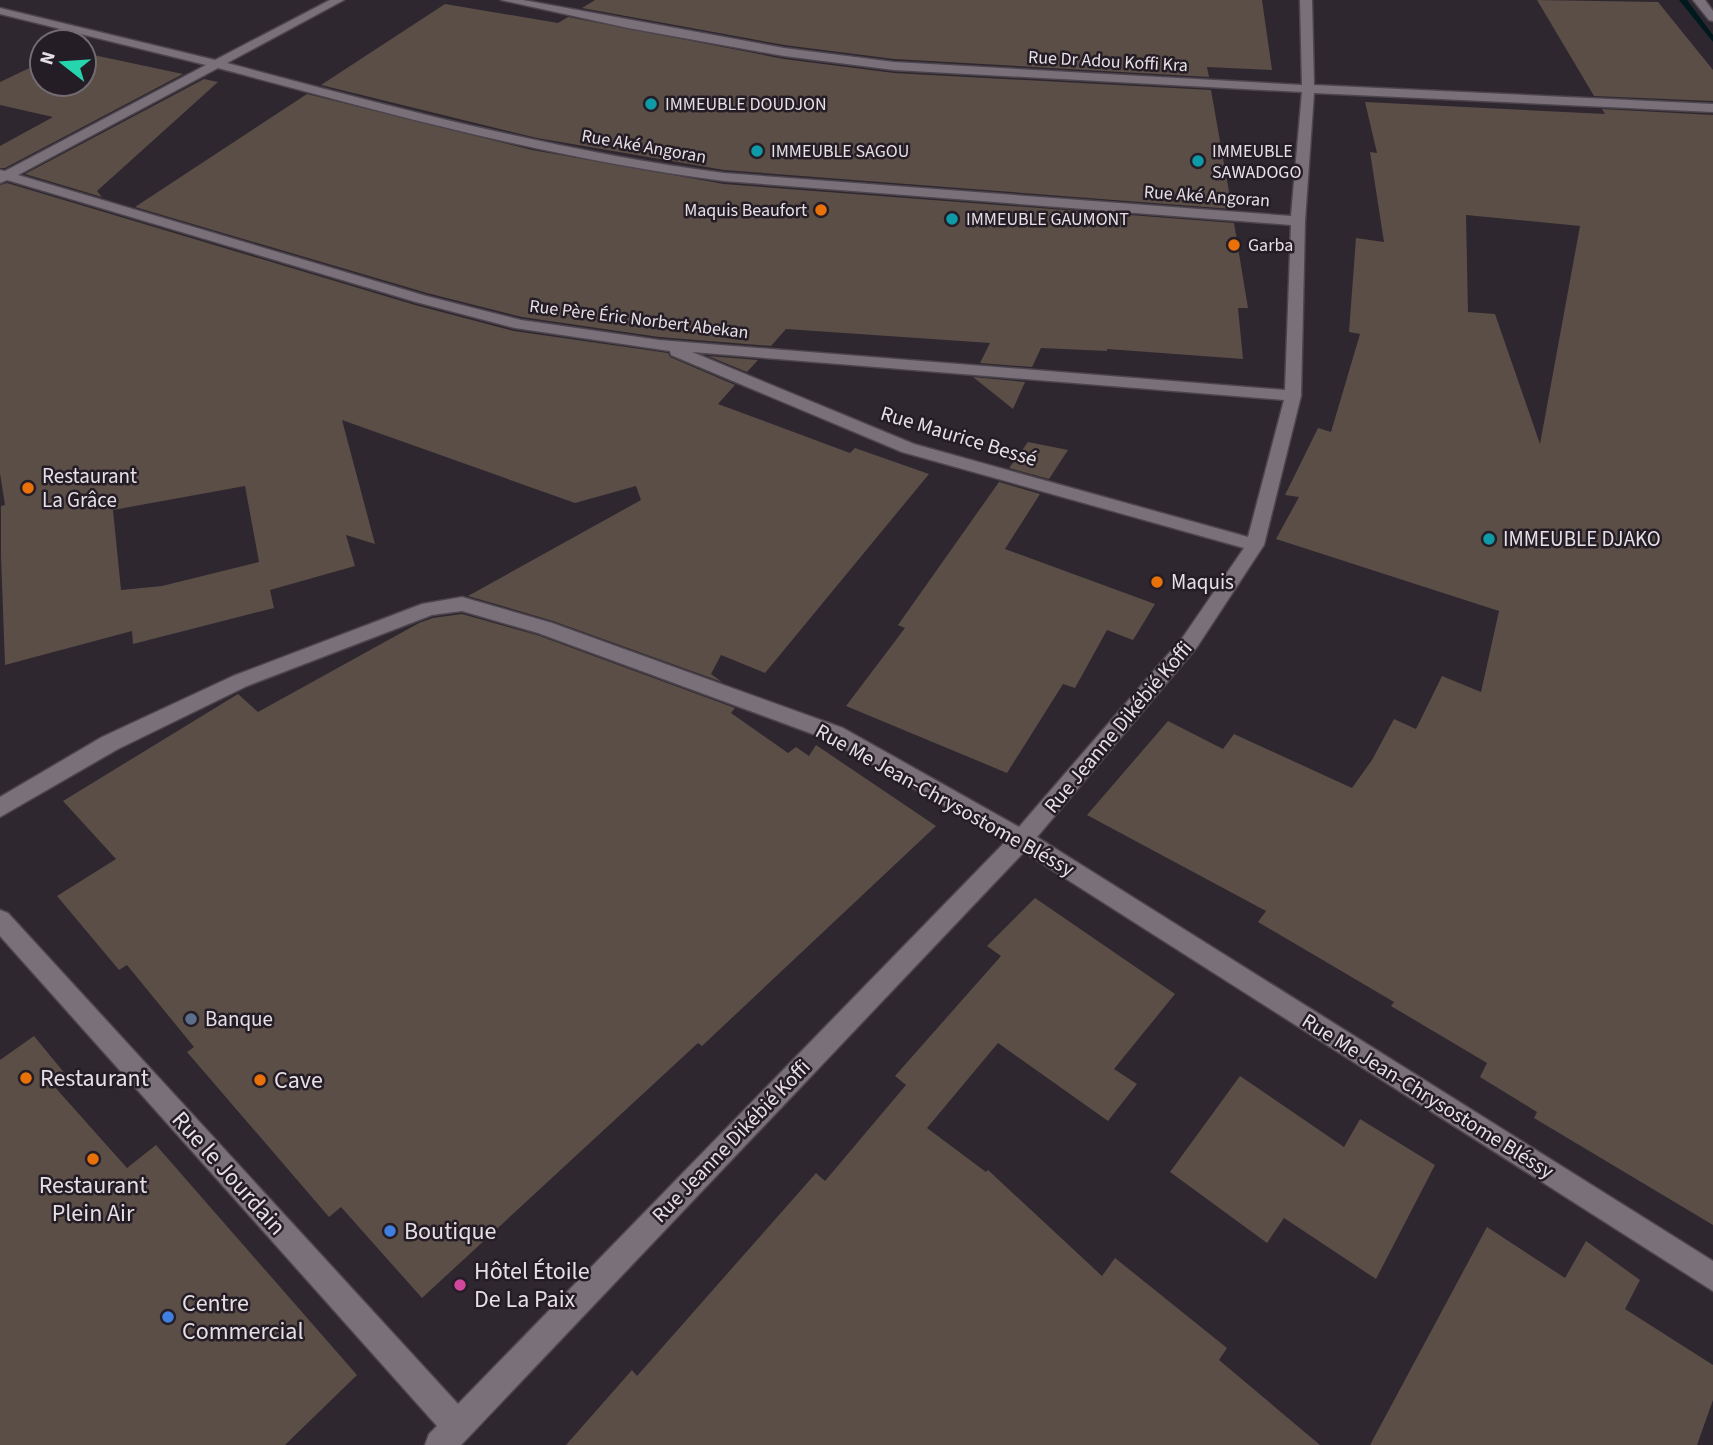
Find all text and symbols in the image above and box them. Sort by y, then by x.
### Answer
north arrow [28,28,98,98]
street label: Rue Dr Adou Koffi Kra [1027,45,1189,78]
text: N [33,48,63,68]
place label: IMMEUBLE DOUDJON [665,92,827,117]
marker: IMMEUBLE DOUDJON [643,96,659,112]
street label: Rue Aké Angoran [580,123,708,170]
place label: IMMEUBLE SAGOU [771,139,909,164]
place label: IMMEUBLE SAWADOGO [1212,139,1301,185]
marker: IMMEUBLE SAGOU [749,143,765,159]
marker: IMMEUBLE SAWADOGO [1190,153,1206,169]
street label: Rue Aké Angoran [1143,180,1271,213]
place label: Maquis Beaufort [684,198,807,223]
marker: Maquis Beaufort [813,202,829,218]
place label: IMMEUBLE GAUMONT [966,207,1129,232]
marker: IMMEUBLE GAUMONT [944,211,960,227]
place label: Garba [1248,233,1293,258]
marker: Garba [1226,237,1242,253]
street label: Rue Père Éric Norbert Abekan [528,294,750,345]
street label: Rue Maurice Bessé [877,398,1041,474]
place label: Restaurant La Grâce [42,461,137,515]
marker: Restaurant La Grâce [20,480,36,496]
place label: IMMEUBLE DJAKO [1503,524,1661,554]
marker: IMMEUBLE DJAKO [1481,531,1497,547]
place label: Maquis [1171,567,1234,597]
marker: Maquis [1149,574,1165,590]
street label: Rue Jeanne Dikébié Koffi [1037,634,1199,820]
street label: Rue Me Jean-Chrysostome Bléssy [810,716,1080,884]
place label: Banque [205,1004,273,1034]
street label: Rue Me Jean-Chrysostome Bléssy [1296,1006,1560,1186]
marker: Banque [183,1011,199,1027]
street label: Rue Jeanne Dikébié Koffi [645,1053,817,1229]
place label: Restaurant [40,1061,149,1096]
place label: Cave [274,1063,323,1098]
marker: Restaurant [18,1070,34,1086]
marker: Cave [252,1072,268,1088]
street label: Rue le Jourdain [163,1104,294,1243]
marker: Restaurant Plein Air [85,1151,101,1167]
place label: Restaurant Plein Air [39,1168,147,1231]
place label: Boutique [404,1214,496,1249]
marker: Boutique [382,1223,398,1239]
place label: Hôtel Étoile De La Paix [474,1254,590,1317]
marker: Hôtel Étoile De La Paix [452,1277,468,1293]
place label: Centre Commercial [182,1286,304,1349]
marker: Centre Commercial [160,1309,176,1325]

